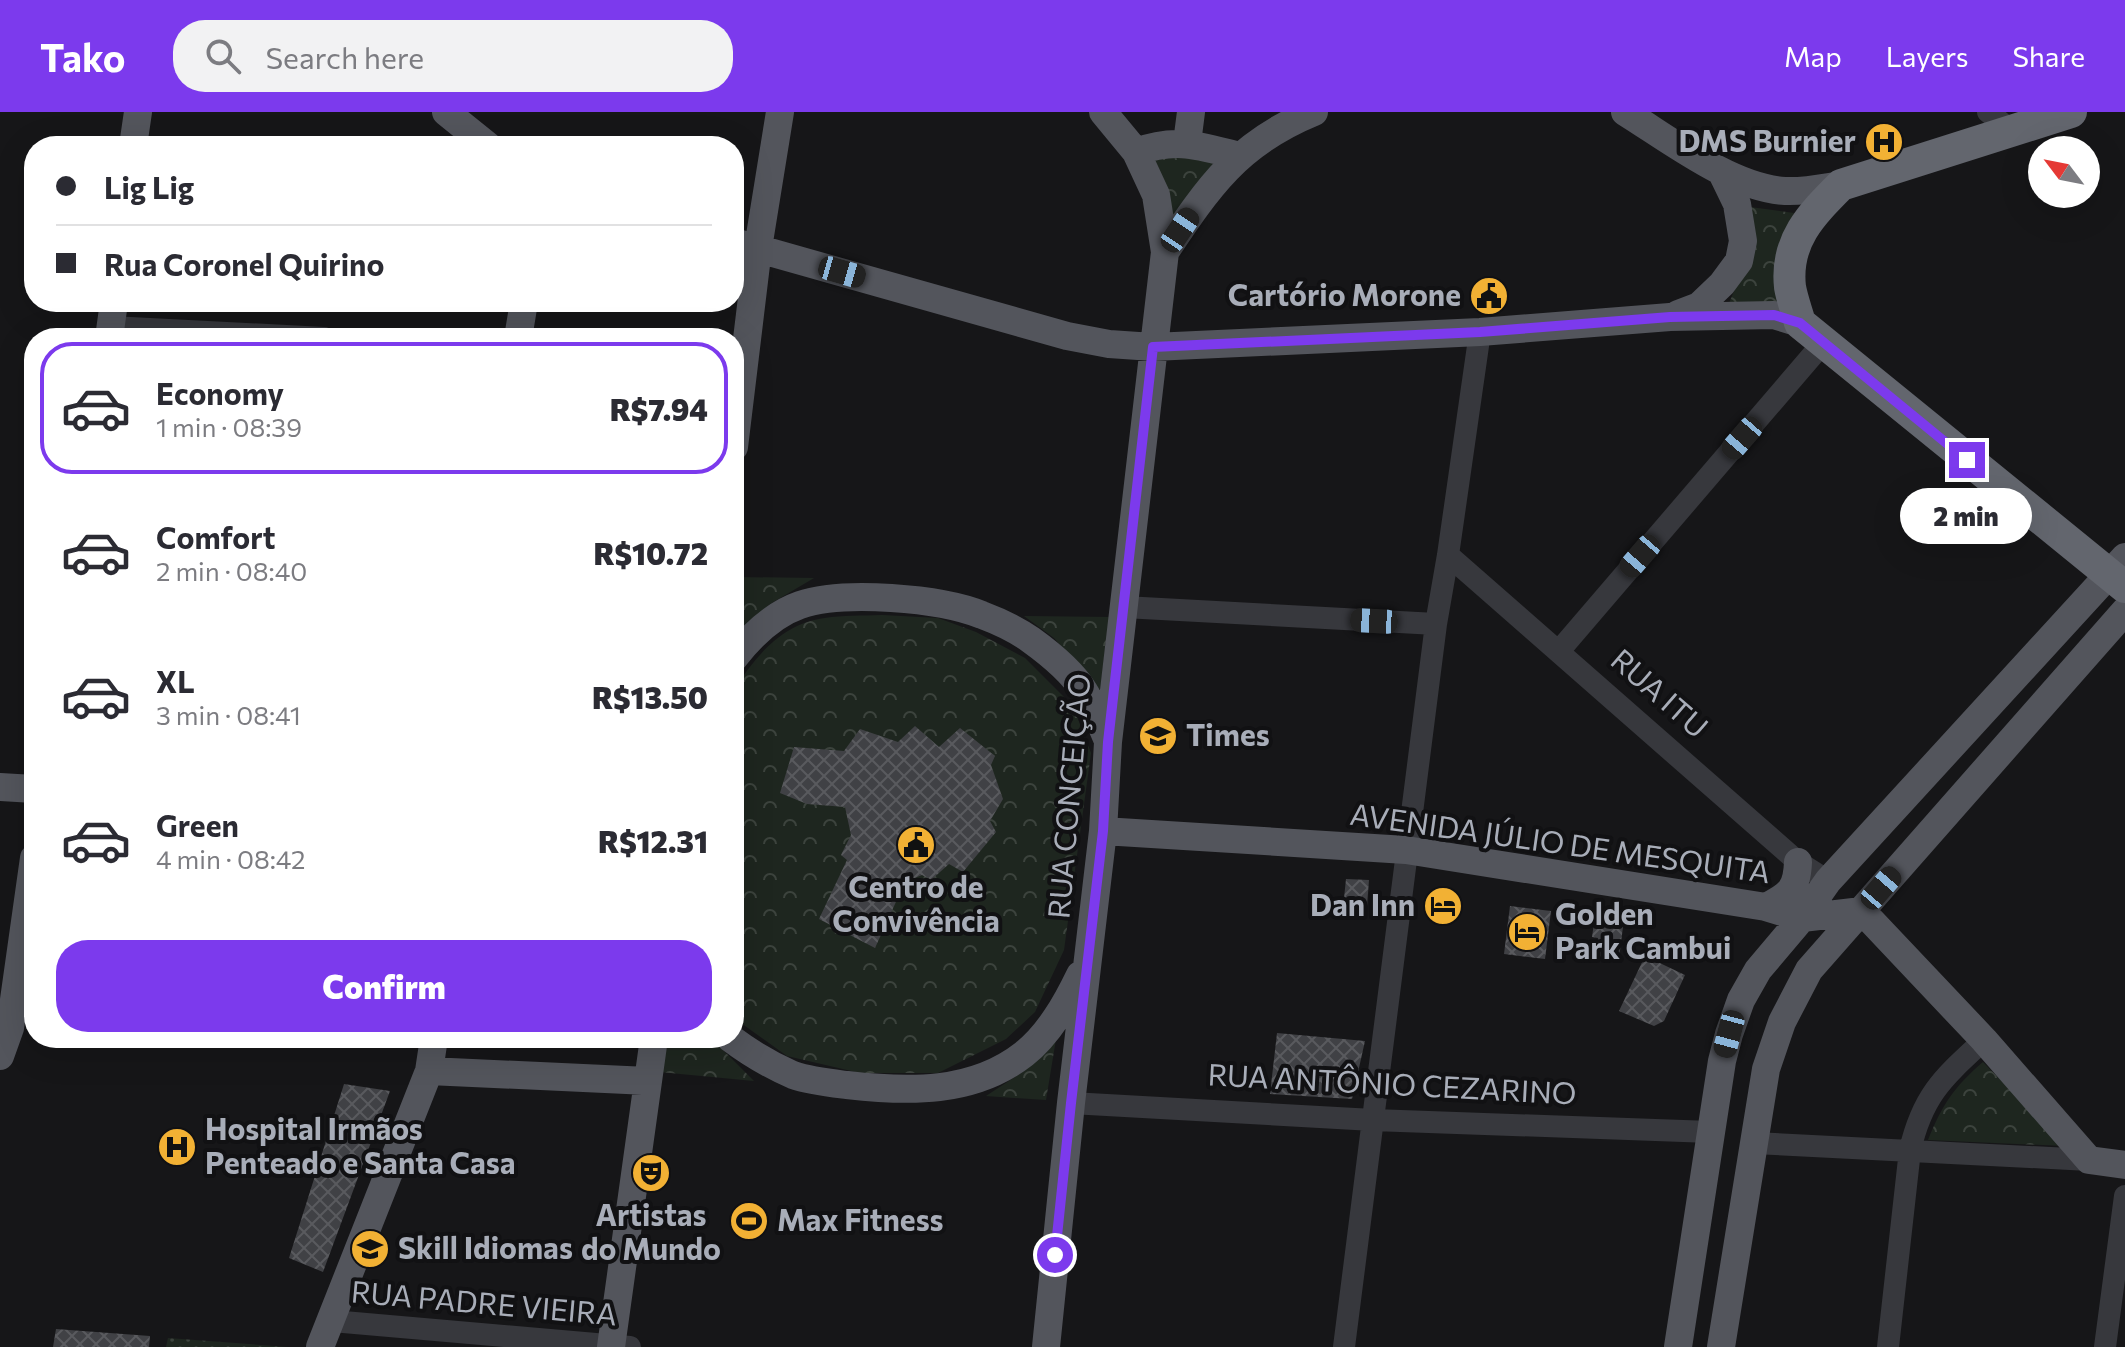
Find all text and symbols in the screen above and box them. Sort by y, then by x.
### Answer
search box [173,20,733,92]
text: Tako [40,33,125,80]
icon: search [201,34,245,78]
text: Search here [265,38,424,75]
text: Map [1784,39,1842,73]
text: Layers [1886,39,1968,73]
text: Share [2012,39,2085,73]
place label: DMS Burnier [1679,121,1856,158]
hospital icon: DMS Burnier [1863,121,1905,163]
north arrow [2028,136,2100,208]
map controls [2028,136,2100,208]
text: Lig Lig [104,168,194,205]
car [1157,203,1203,257]
text: Rua Coronel Quirino [104,245,384,282]
car [816,254,868,290]
place label: Cartório Morone [1228,275,1461,312]
public building icon: Cartório Morone [1468,275,1510,317]
icon: car [60,372,132,444]
text: Economy [156,374,284,411]
text: R$7.94 [610,390,708,427]
text: 1 min · 08:39 [156,411,302,442]
car [1717,412,1767,464]
route end [1949,442,1985,478]
callout: 2 min [1901,488,2033,544]
text: 2 min [1933,500,1999,531]
icon: car [60,516,132,588]
text: Comfort [156,518,275,555]
car [1615,530,1665,582]
text: R$10.72 [593,534,708,571]
text: 2 min · 08:40 [156,555,307,586]
car [1349,608,1399,634]
street label: RUA ITU [1605,640,1717,744]
icon: car [60,660,132,732]
text: XL [156,662,195,699]
street label: RUA CONCEIÇÃO [1038,672,1097,920]
text: R$13.50 [592,678,708,715]
text: 3 min · 08:41 [156,699,301,730]
school or university icon: Times [1137,715,1179,757]
place label: Times [1186,715,1270,752]
street label: AVENIDA JÚLIO DE MESQUITA [1348,794,1773,889]
icon: car [60,804,132,876]
text: Green [156,806,239,843]
text: R$12.31 [598,822,708,859]
public building icon: Centro de Convivência [895,824,937,866]
text: 4 min · 08:42 [156,843,305,874]
car [1856,862,1906,914]
place label: Centro de Convivência [832,867,1000,938]
place label: Dan Inn [1310,885,1415,922]
hotel icon: Dan Inn [1422,885,1464,927]
place label: Golden Park Cambui [1555,894,1731,965]
hotel icon: Golden Park Cambui [1506,911,1548,953]
button: Confirm [56,940,712,1032]
car [1711,1008,1747,1060]
street label: RUA ANTÔNIO CEZARINO [1207,1054,1577,1111]
place label: Hospital Irmãos Penteado e Santa Casa [205,1109,516,1180]
hospital icon: Hospital Irmãos Penteado e Santa Casa [156,1126,198,1168]
theatre icon: Artistas do Mundo [630,1152,672,1194]
place label: Artistas do Mundo [581,1195,721,1266]
sports icon: Max Fitness [728,1200,770,1242]
place label: Max Fitness [777,1200,944,1237]
school or university icon: Skill Idiomas [349,1228,391,1270]
place label: Skill Idiomas [398,1228,573,1265]
route start [1037,1237,1073,1273]
street label: RUA PADRE VIEIRA [350,1271,619,1332]

